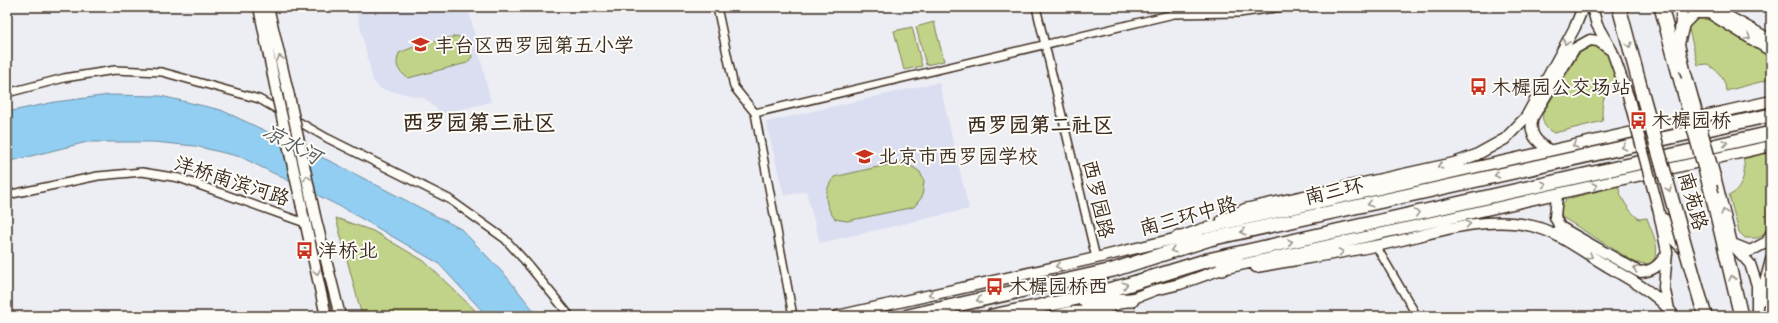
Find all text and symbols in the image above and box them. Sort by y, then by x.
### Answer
place label: 丰台区西罗园第五小学 [434,33,634,58]
one-way arrow [1744,33,1751,40]
school or university icon: 丰台区西罗园第五小学 [411,35,431,55]
one-way arrow [1564,38,1571,45]
one-way arrow [1624,41,1633,48]
one-way arrow [277,55,285,62]
place label: 木樨园公交场站 [1491,75,1631,100]
bus stop icon: 木樨园公交场站 [1468,77,1488,97]
place label: 木樨园桥 [1651,108,1731,133]
district label: 西罗园第三社区 [402,109,556,137]
bus stop icon: 木樨园桥 [1628,110,1648,130]
district label: 西罗园第二社区 [967,112,1114,138]
water label: 凉水河 [258,118,329,172]
one-way arrow [1722,140,1728,148]
one-way arrow [1572,141,1578,149]
one-way arrow [1620,143,1627,151]
place label: 北京市西罗园学校 [878,144,1038,169]
school or university icon: 北京市西罗园学校 [855,146,875,166]
street label: 洋桥南滨河路 [171,151,294,212]
street label: 西罗园路 [1077,157,1119,242]
one-way arrow [1437,162,1443,170]
street label: 南苑路 [1673,169,1714,234]
one-way arrow [1494,171,1500,179]
street label: 南三环 [1302,172,1366,210]
one-way arrow [303,175,311,181]
one-way arrow [1541,181,1547,189]
one-way arrow [1591,182,1598,191]
one-way arrow [1664,185,1673,192]
street label: 南三环中路 [1136,191,1240,241]
one-way arrow [1367,199,1373,207]
one-way arrow [1720,208,1729,215]
one-way arrow [1414,209,1420,217]
one-way arrow [1465,220,1471,229]
one-way arrow [1240,228,1246,236]
place label: 洋桥北 [318,238,378,263]
one-way arrow [1287,238,1294,246]
bus stop icon: 洋桥北 [295,240,315,260]
one-way arrow [1169,245,1176,254]
one-way arrow [1338,248,1345,257]
one-way arrow [1586,252,1593,259]
one-way arrow [1054,262,1061,270]
one-way arrow [1633,266,1640,274]
one-way arrow [313,269,321,275]
place label: 木樨园桥西 [1008,274,1108,299]
one-way arrow [1728,275,1736,281]
bus stop icon: 木樨园桥西 [985,276,1005,296]
one-way arrow [1122,282,1129,290]
one-way arrow [927,289,934,298]
one-way arrow [976,295,982,303]

